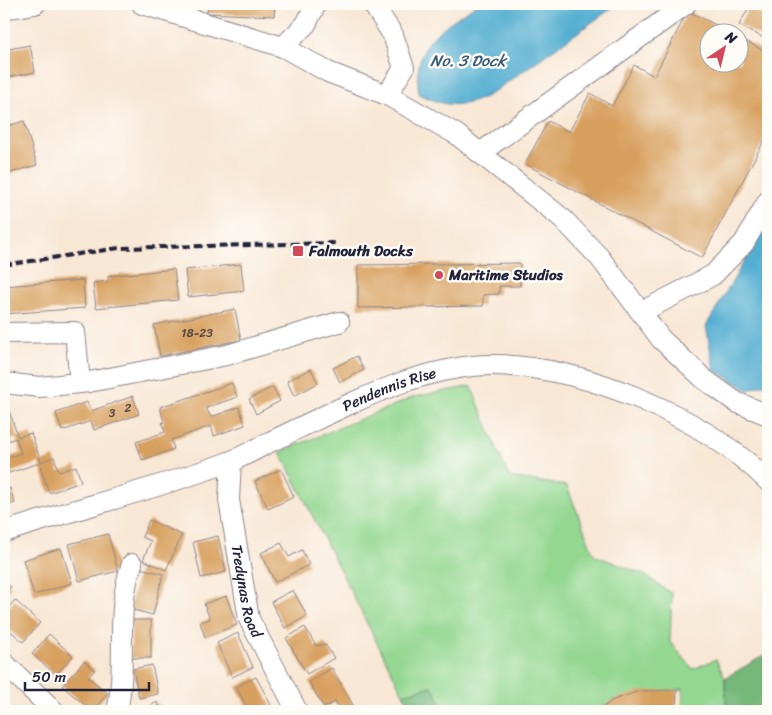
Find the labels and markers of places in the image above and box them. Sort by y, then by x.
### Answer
place label: Falmouth Docks [308,238,414,264]
marker: Falmouth Docks [291,244,305,258]
place label: Maritime Studios [448,262,564,288]
marker: Maritime Studios [433,269,445,281]

